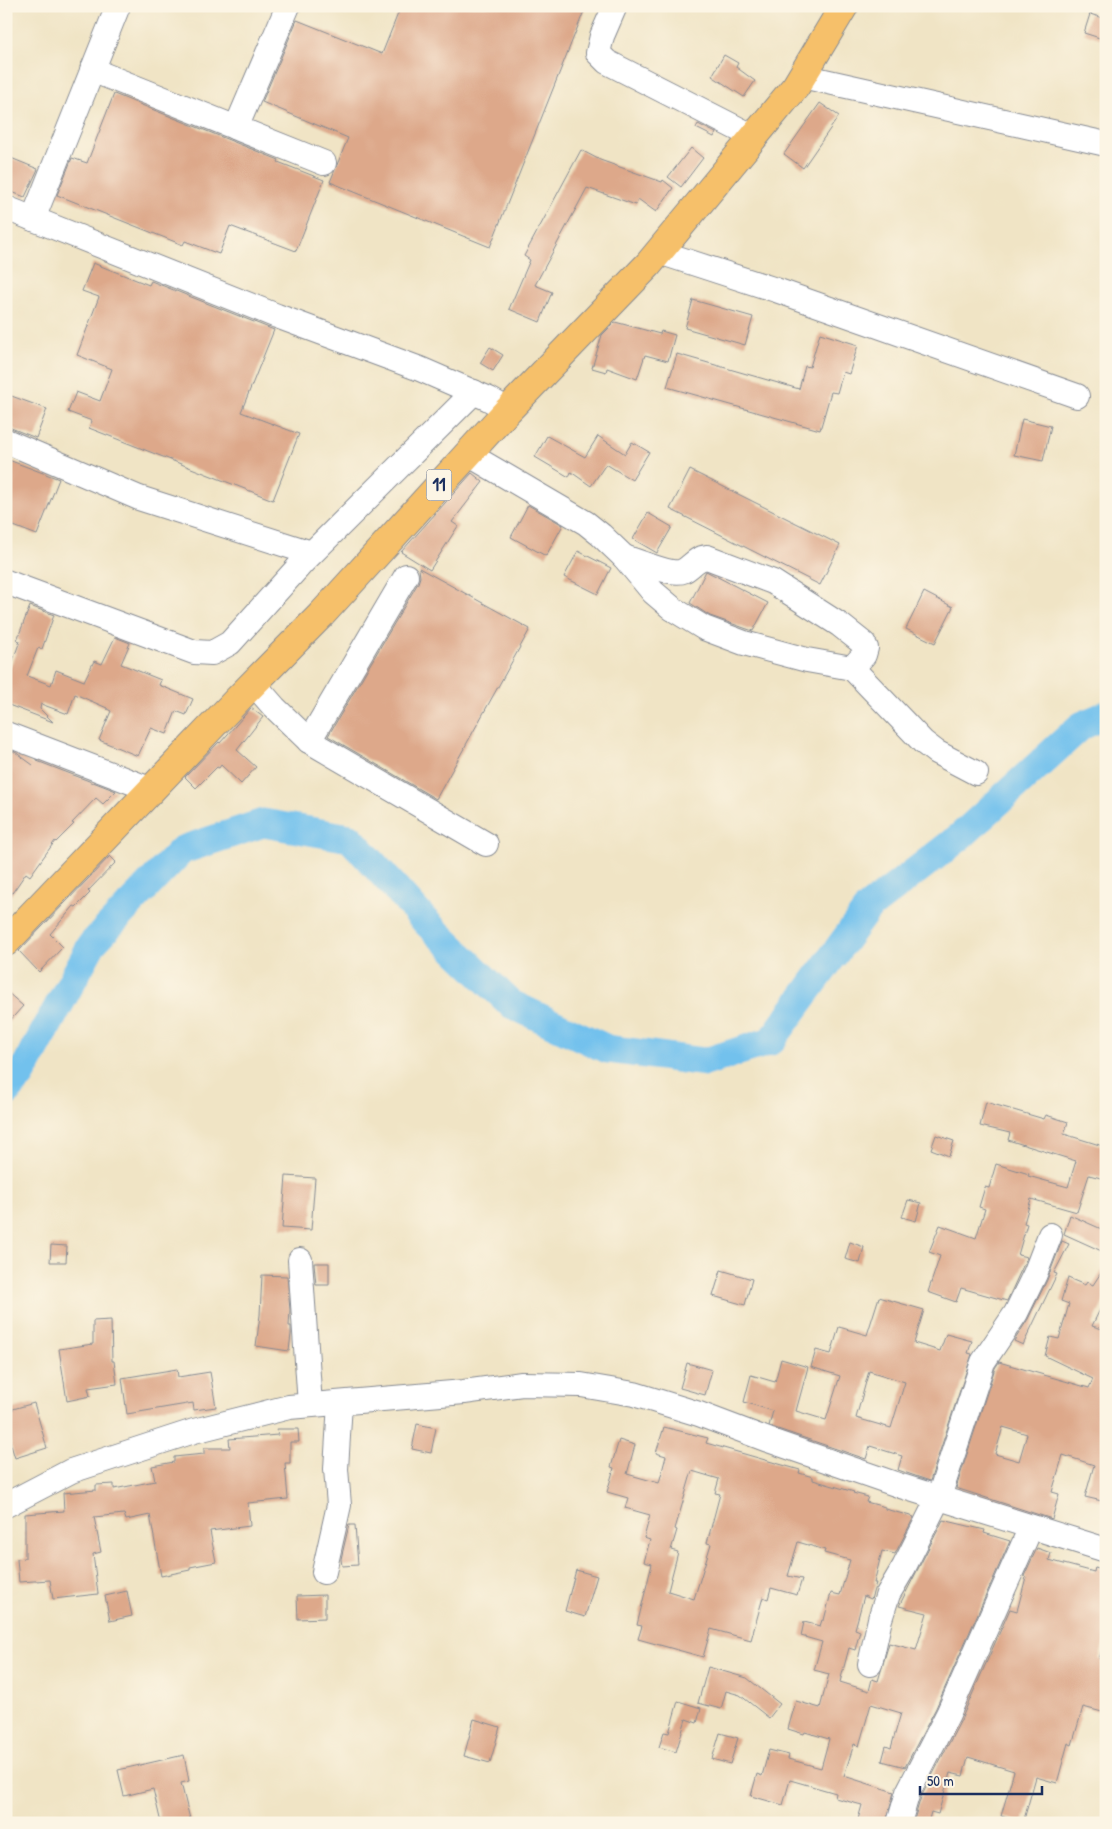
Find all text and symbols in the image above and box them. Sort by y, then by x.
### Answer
road number: 11 [426,470,452,500]
scale bar [920,1764,1042,1796]
text: 50 m [927,1770,954,1791]

